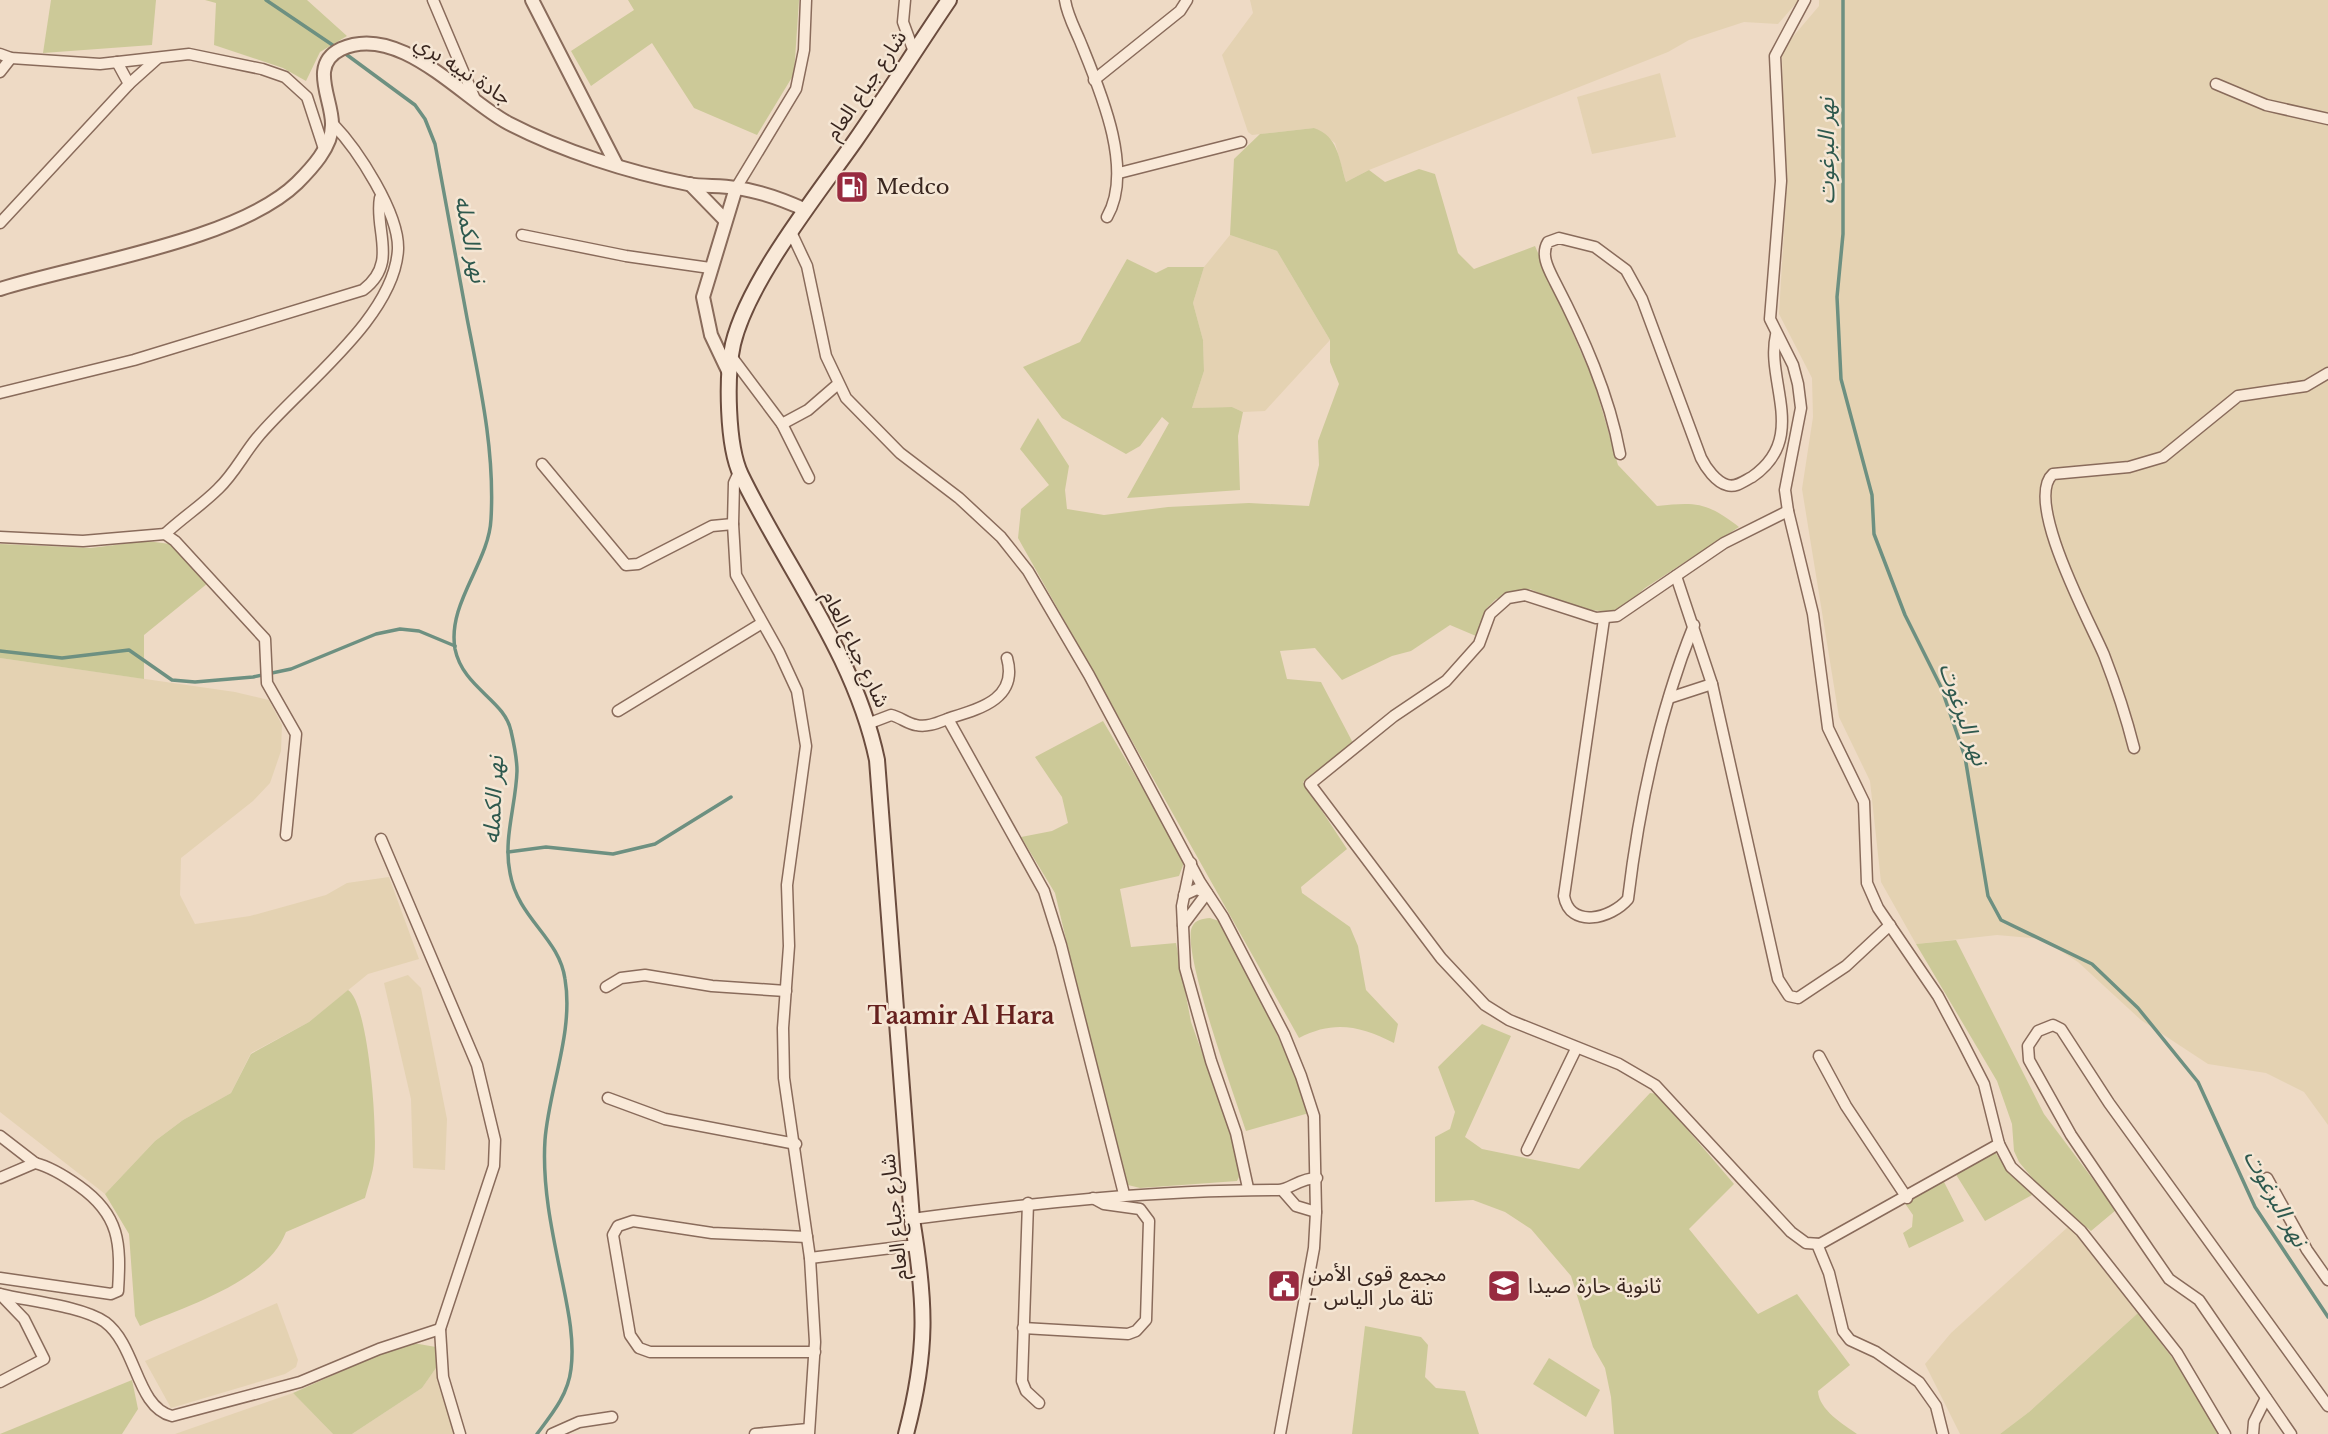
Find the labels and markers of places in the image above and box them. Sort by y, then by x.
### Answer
fuel station icon: Medco [833,168,871,206]
place label: Medco [876,174,950,200]
place label: مجمع قوى الأمن - تلة مار الياس [1308,1261,1447,1311]
public building icon: مجمع قوى الأمن - تلة مار الياس [1265,1267,1303,1305]
school or university icon: ثانوية حارة صيدا [1485,1267,1523,1305]
place label: ثانوية حارة صيدا [1528,1273,1661,1299]

